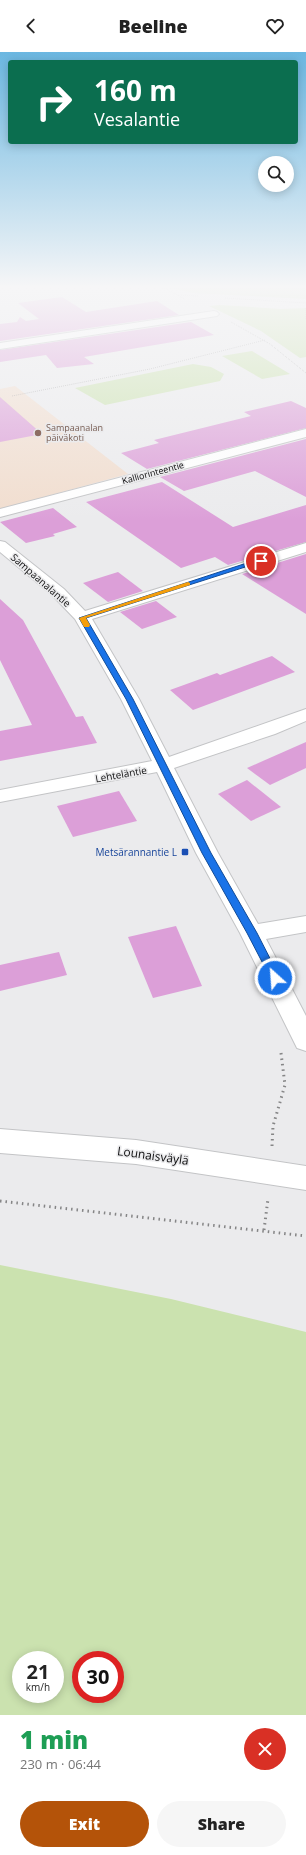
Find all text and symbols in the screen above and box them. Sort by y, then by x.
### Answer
text: Beeline [118,14,188,38]
icon: back [20,15,42,37]
icon: heart [264,15,286,37]
text: 160 m [94,71,177,109]
icon: right [28,76,80,128]
text: Vesalantie [94,107,180,131]
map controls [258,156,294,192]
button: search [258,156,294,192]
place label: Sampaanalan päiväkoti [46,421,103,444]
marker: Sampaanalan päiväkoti [33,428,43,438]
street label: Kalliorinteentie [120,458,185,487]
pin [244,544,278,578]
street label: Sampaanalantie [8,550,74,610]
icon: arrive [250,550,272,572]
street label: Lehteläntie [94,763,148,785]
place label: Metsärannantie L [95,845,177,859]
marker: Metsärannantie L [180,847,190,857]
position arrow [254,957,296,999]
street label: Lounaisväylä [116,1142,190,1169]
speed limit sign: 30 [72,1651,124,1703]
text: 21 [27,1658,49,1685]
text: km/h [26,1680,50,1694]
text: 1 min [20,1723,88,1756]
button: close [244,1728,286,1770]
text: 230 m · 06:44 [20,1755,101,1773]
button: Exit [20,1801,149,1847]
button: Share [157,1801,286,1847]

